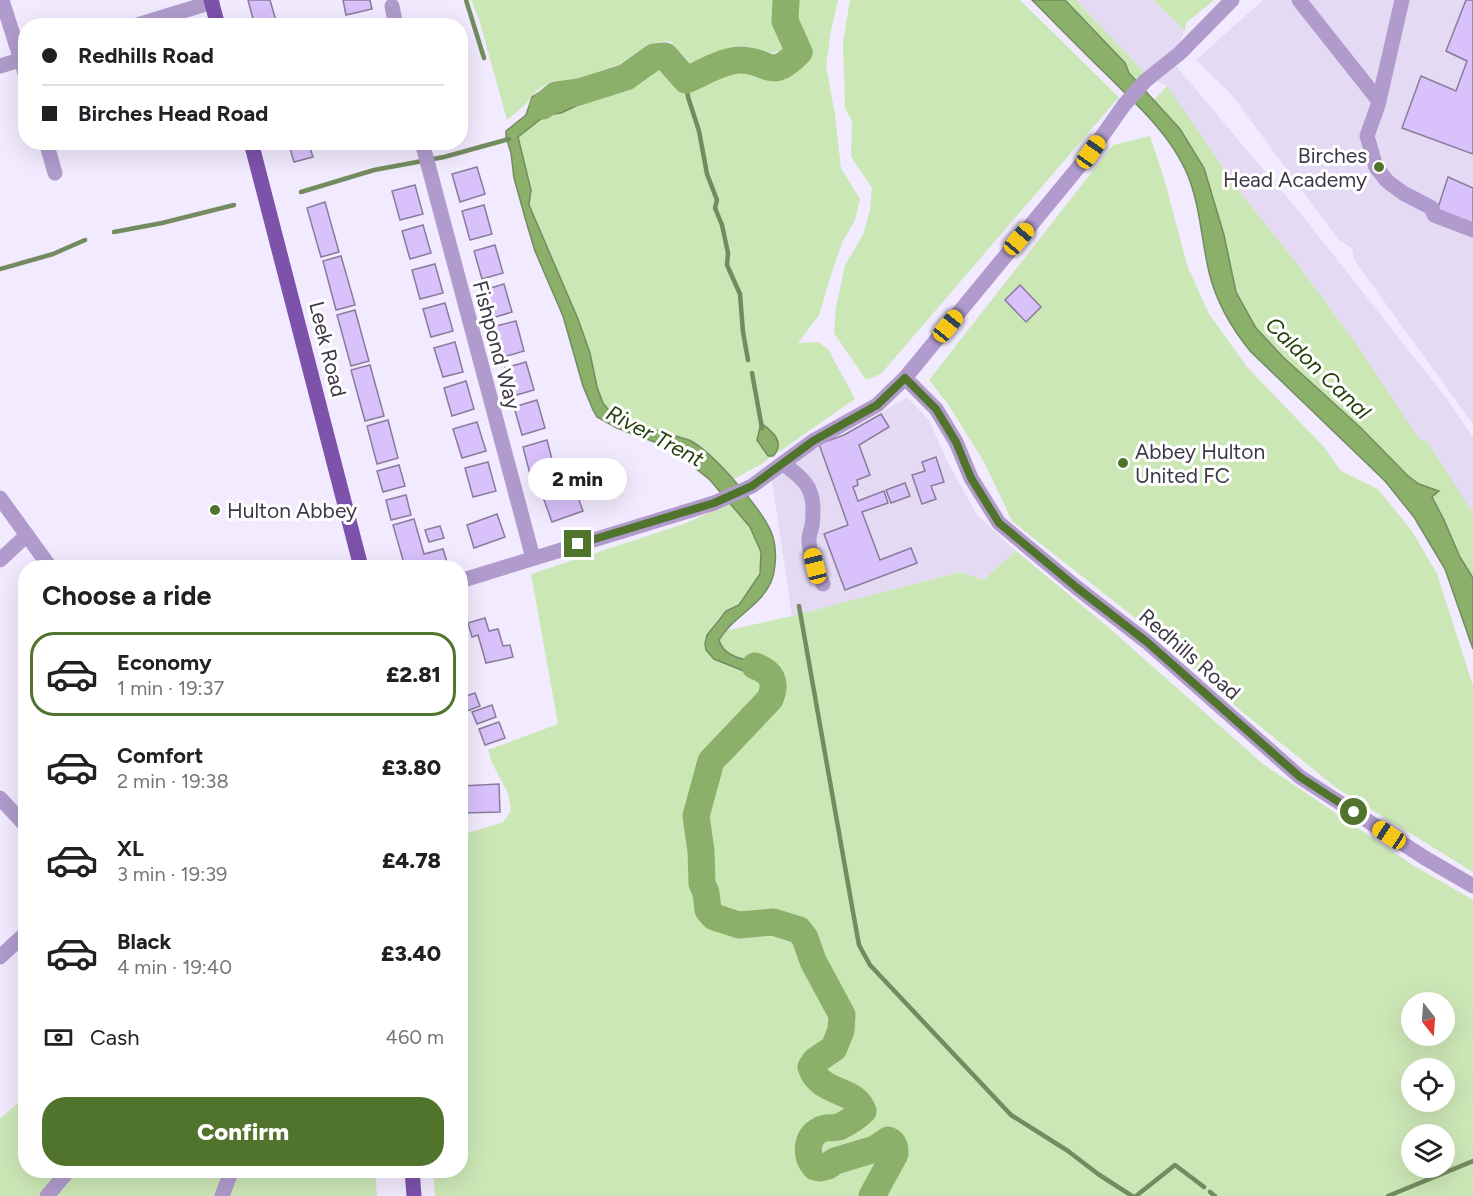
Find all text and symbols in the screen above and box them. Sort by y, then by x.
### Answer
text: Redhills Road [78,42,214,69]
text: Birches Head Road [78,100,268,127]
car [1073,132,1109,172]
place label: Birches Head Academy [1223,143,1367,192]
marker: Birches Head Academy [1372,160,1386,174]
car [1001,219,1037,259]
street label: Fishpond Way [468,278,526,412]
street label: Leek Road [304,299,352,399]
car [930,306,966,346]
water label: Caldon Canal [1260,311,1376,425]
water label: River Trent [602,399,709,473]
place label: Abbey Hulton United FC [1135,439,1265,488]
marker: Abbey Hulton United FC [1116,456,1130,470]
callout: 2 min [528,457,628,499]
text: 2 min [552,467,603,491]
place label: Hulton Abbey [227,498,357,523]
marker: Hulton Abbey [208,503,222,517]
route end [564,530,591,557]
car [802,546,828,586]
text: Choose a ride [42,579,211,612]
street label: Redhills Road [1134,603,1246,705]
icon: car [45,647,99,701]
text: Economy [117,649,212,676]
text: £2.81 [386,661,441,688]
text: 1 min · 19:37 [117,676,224,700]
icon: car [45,740,99,794]
text: Comfort [117,742,203,769]
text: £3.80 [382,754,441,781]
text: 2 min · 19:38 [117,769,229,793]
route start [1340,798,1367,825]
car [1369,818,1409,852]
icon: car [45,833,99,887]
text: XL [117,835,144,862]
text: £4.78 [382,847,441,874]
text: 3 min · 19:39 [117,862,227,886]
icon: car [45,926,99,980]
text: Black [117,928,171,955]
text: £3.40 [381,940,441,967]
text: 4 min · 19:40 [117,955,232,979]
north arrow [1401,992,1455,1046]
map controls [1401,992,1455,1178]
icon: cash [42,1021,75,1054]
text: Cash [90,1024,140,1051]
text: 460 m [385,1025,444,1049]
button: locate [1401,1058,1455,1112]
button: Confirm [42,1097,444,1166]
button: layers [1401,1124,1455,1178]

